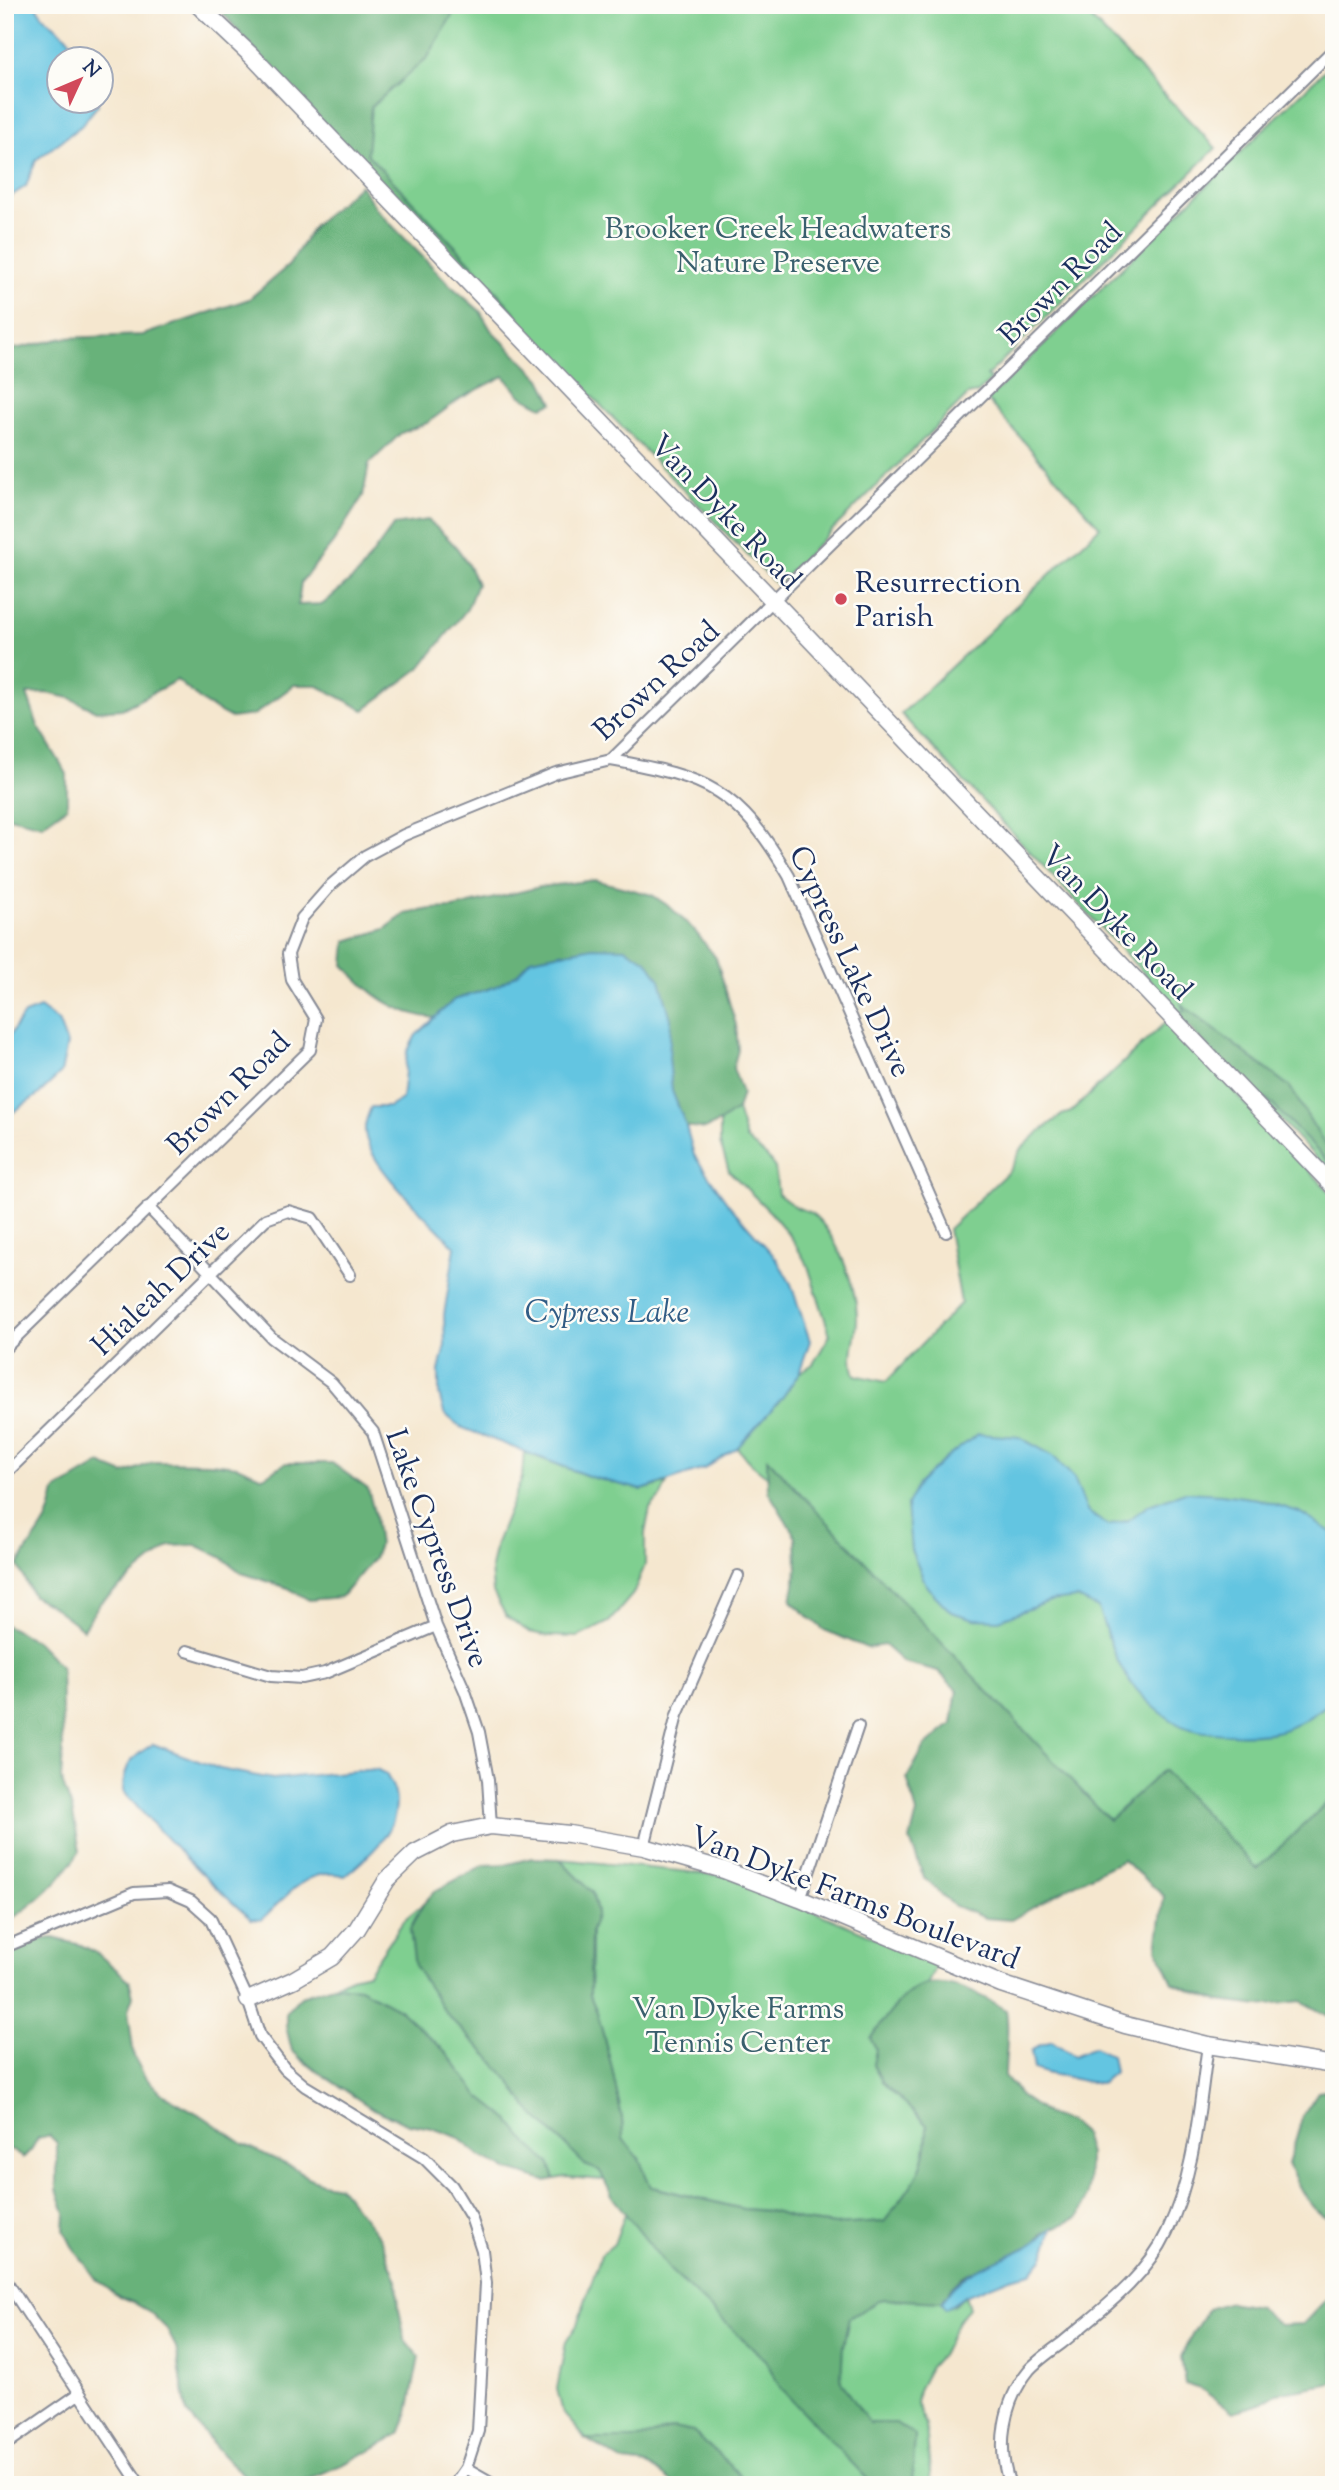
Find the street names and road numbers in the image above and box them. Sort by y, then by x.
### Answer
street label: Brown Road [990,213,1133,356]
street label: Van Dyke Road [638,426,810,602]
street label: Brown Road [585,612,731,752]
street label: Van Dyke Road [1029,836,1201,1012]
street label: Cypress Lake Drive [776,839,921,1085]
street label: Brown Road [158,1023,301,1166]
street label: Hialeah Drive [83,1212,241,1367]
street label: Lake Cypress Drive [373,1424,499,1674]
street label: Van Dyke Farms Boulevard [683,1816,1025,1982]

